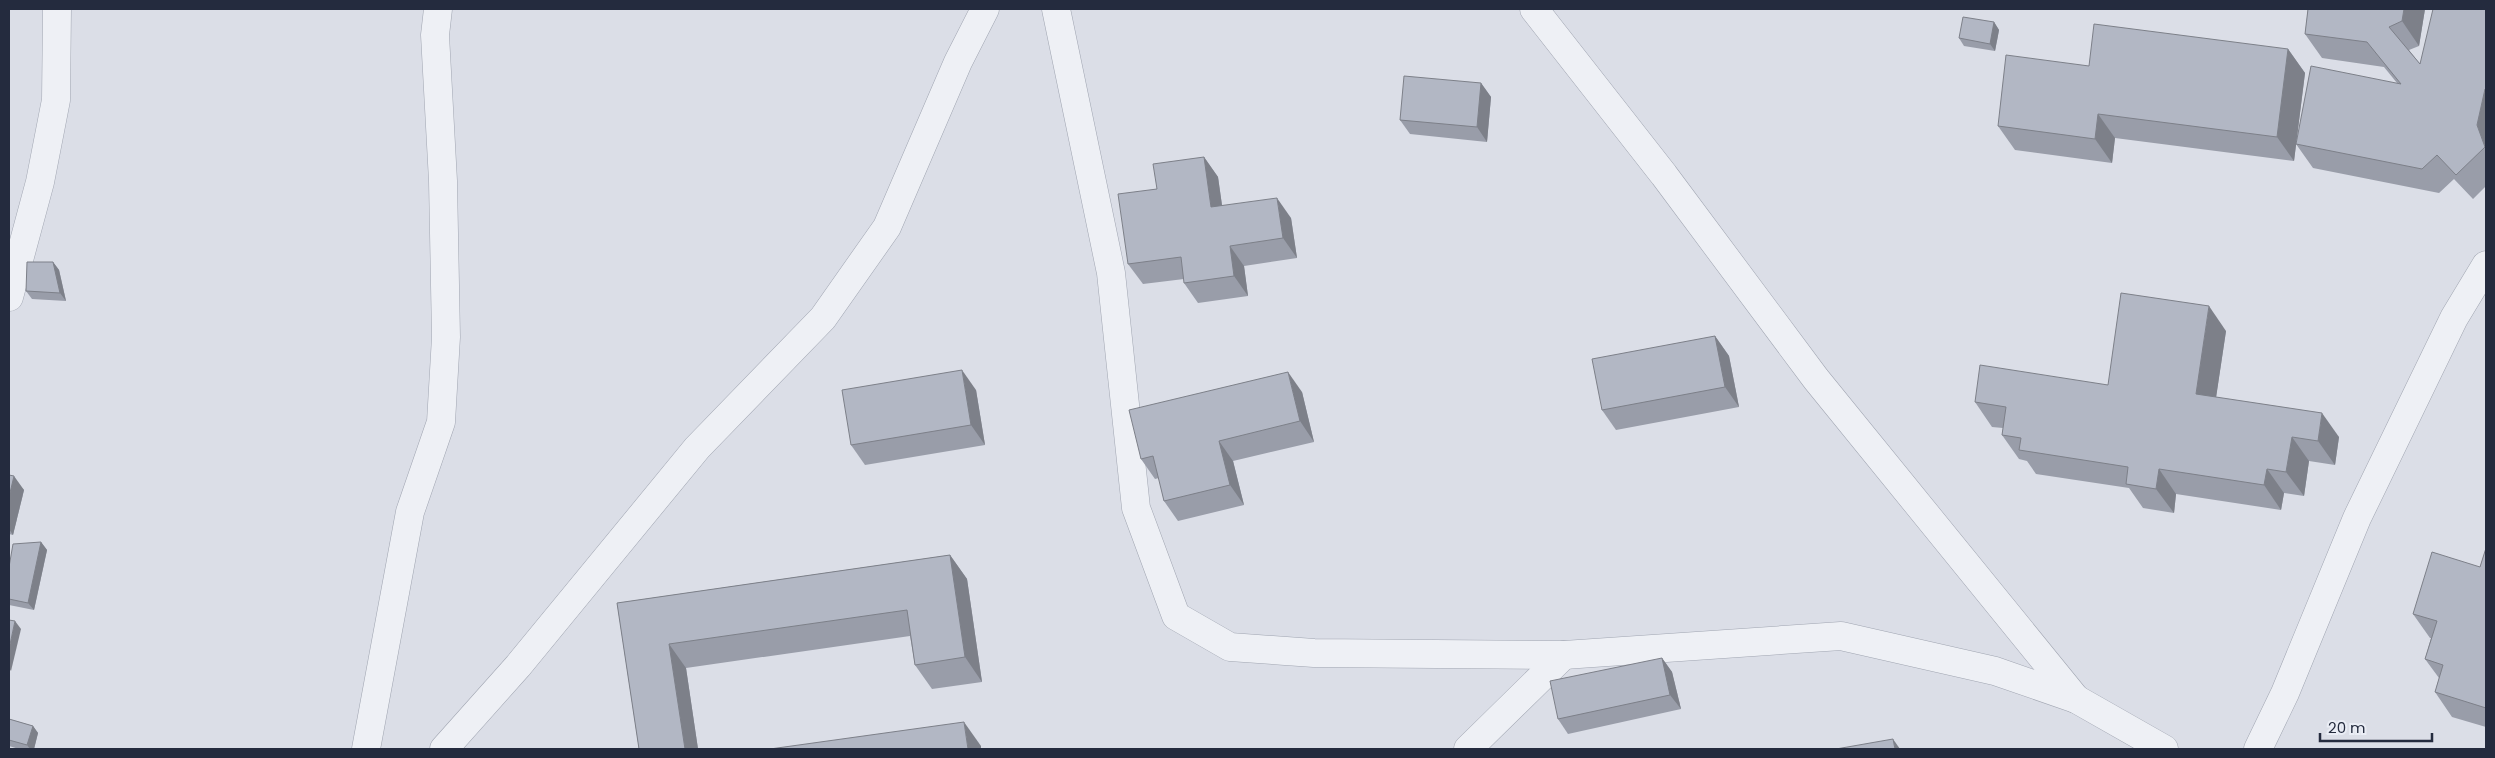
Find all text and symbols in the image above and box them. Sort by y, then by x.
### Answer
scale bar [2320,710,2432,742]
text: 20 m [2328,717,2366,738]

